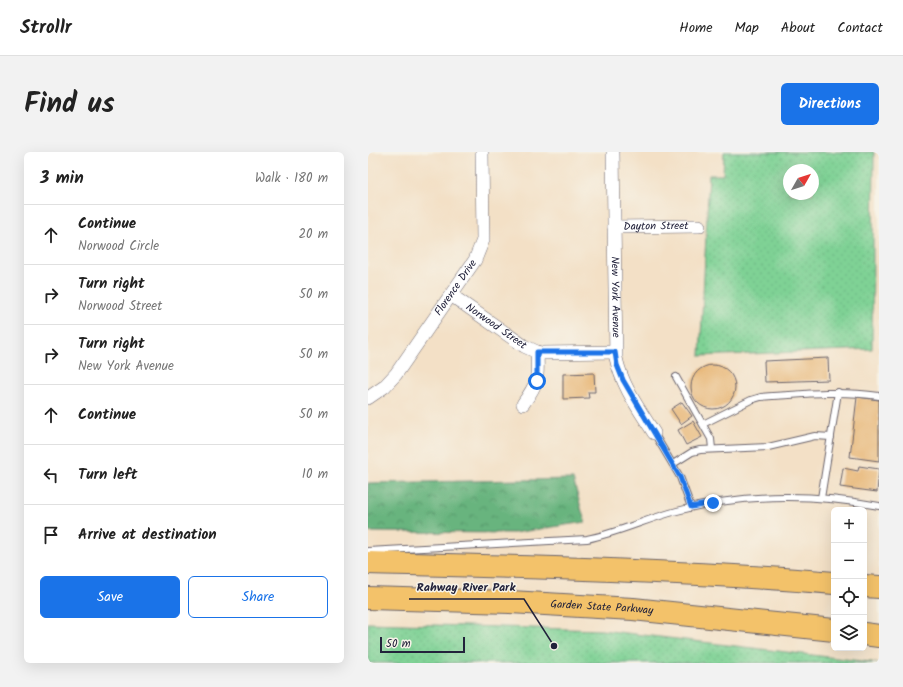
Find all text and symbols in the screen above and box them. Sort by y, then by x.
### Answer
text: Strollr [20,13,72,43]
text: Home [679,17,713,39]
text: Map [735,17,759,39]
text: About [781,17,815,39]
text: Contact [837,17,883,39]
text: Find us [24,82,115,127]
button: Directions [781,83,879,125]
north arrow [783,164,819,200]
text: 3 min [40,165,84,192]
text: Walk · 180 m [255,168,328,189]
text: Continue [78,212,136,236]
street label: Dayton Street [623,217,689,236]
icon: ahead [40,224,62,246]
text: 20 m [298,224,328,245]
text: Norwood Circle [78,236,159,257]
street label: Florence Drive [430,256,482,320]
street label: New York Avenue [606,256,625,338]
text: Turn right [78,272,145,296]
icon: right [40,284,62,306]
text: 50 m [299,284,328,305]
text: Norwood Street [78,296,162,317]
street label: Norwood Street [462,299,531,355]
text: Turn right [78,332,145,356]
icon: right [40,344,62,366]
text: 50 m [299,344,328,365]
text: New York Avenue [78,356,174,377]
route start [528,372,546,390]
text: Continue [78,403,136,427]
icon: ahead [40,404,62,426]
text: 50 m [299,404,328,425]
text: Turn left [78,463,138,487]
icon: left [40,464,62,486]
text: 10 m [302,464,328,485]
route end [704,494,722,512]
map controls [831,507,867,651]
button: + [831,507,867,543]
text: Arrive at destination [78,523,217,547]
icon: arrive [40,524,62,546]
button: − [831,543,867,579]
callout: Rahway River Park [409,575,524,599]
button: Save [40,576,180,618]
button: Share [188,576,328,618]
text: Rahway River Park [417,578,516,597]
button: locate [831,579,867,615]
street label: Garden State Parkway [550,595,655,620]
button: layers [831,615,867,651]
scale bar [380,635,465,654]
text: 50 m [386,635,411,653]

